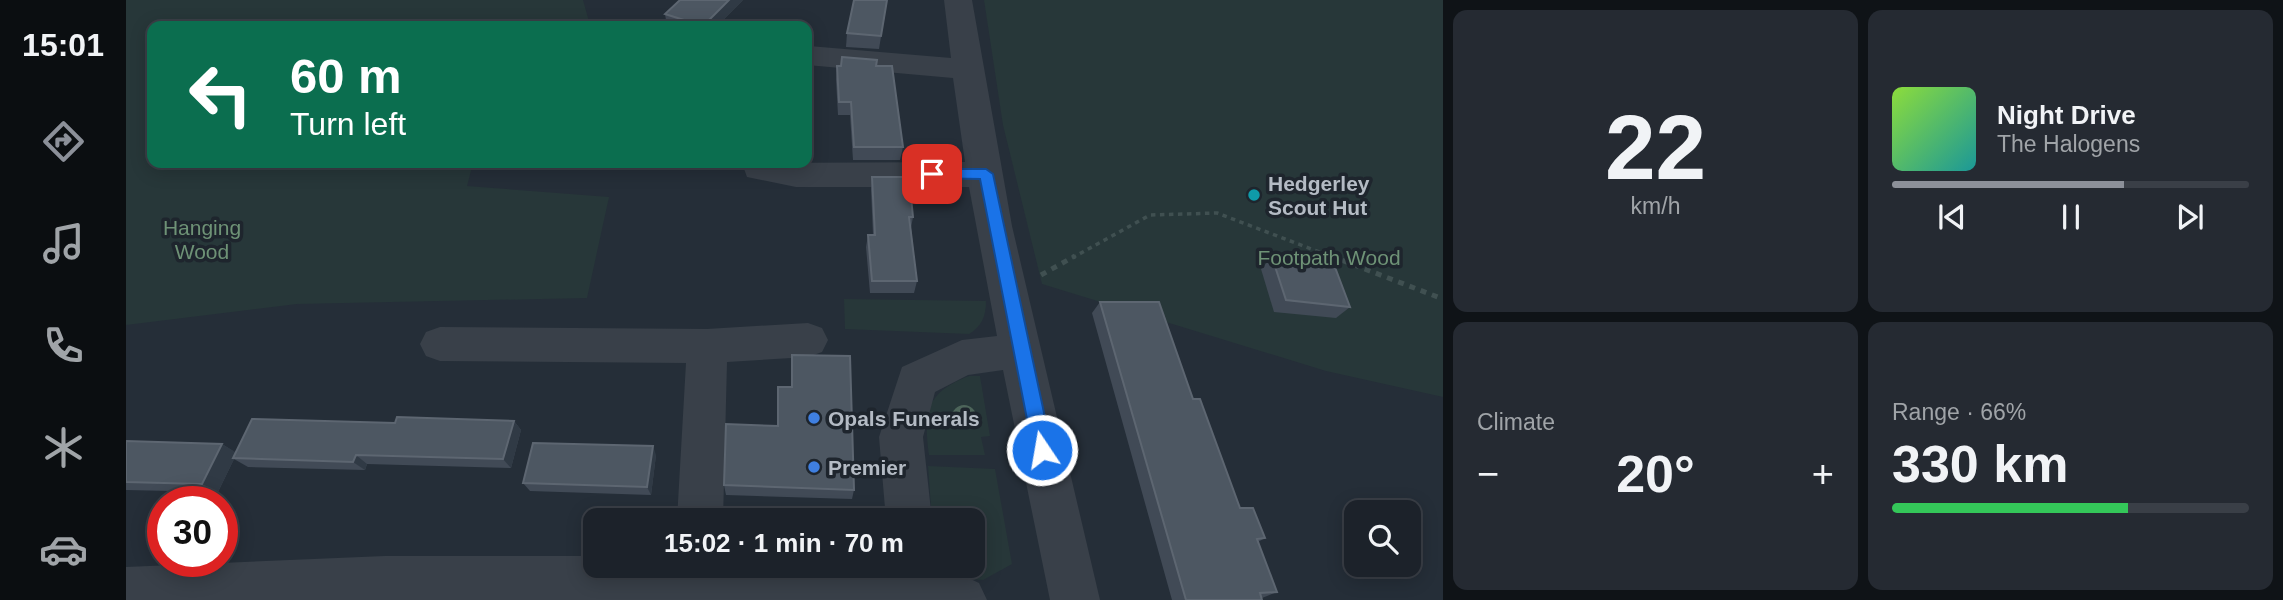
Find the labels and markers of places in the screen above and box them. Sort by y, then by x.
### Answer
pin [902,144,962,204]
place label: Hedgerley Scout Hut [1268,172,1370,219]
marker: Hedgerley Scout Hut [1246,187,1262,203]
place label: Opals Funerals [828,407,980,430]
marker: Opals Funerals [806,410,822,426]
place label: Premier [828,456,906,479]
marker: Premier [806,459,822,475]

